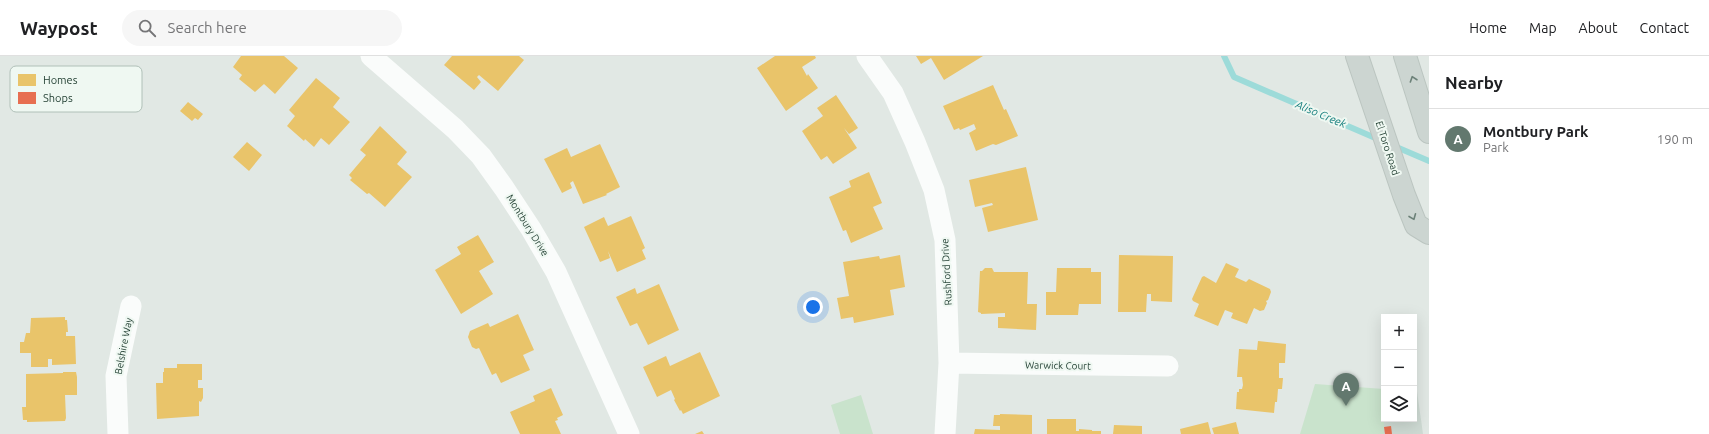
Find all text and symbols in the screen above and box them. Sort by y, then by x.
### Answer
search box [122,10,402,46]
text: Waypost [20,17,98,39]
icon: search [136,17,158,39]
text: Search here [168,19,247,36]
text: Home [1469,20,1507,36]
text: Map [1529,20,1557,36]
text: About [1579,20,1618,36]
text: Contact [1640,20,1689,36]
legend [10,66,142,112]
text: Nearby [1445,73,1503,92]
text: Homes [43,74,78,86]
one-way arrow [1409,76,1418,83]
text: Shops [43,92,73,104]
water label: Aliso Creek [1293,98,1348,130]
street label: El Toro Road [1374,120,1402,177]
text: Montbury Park [1483,123,1588,140]
text: A [1453,132,1463,146]
text: 190 m [1657,132,1693,146]
text: Park [1483,140,1509,154]
street label: Montbury Drive [504,192,551,258]
one-way arrow [1408,214,1416,221]
street label: Rushford Drive [939,238,954,306]
your location [803,297,823,317]
map controls [1381,314,1417,422]
button: + [1381,314,1417,350]
street label: Belshire Way [113,317,134,375]
button: − [1381,350,1417,386]
street label: Warwick Court [1025,359,1091,372]
pin: A [1333,373,1359,406]
button: layers [1381,386,1417,422]

